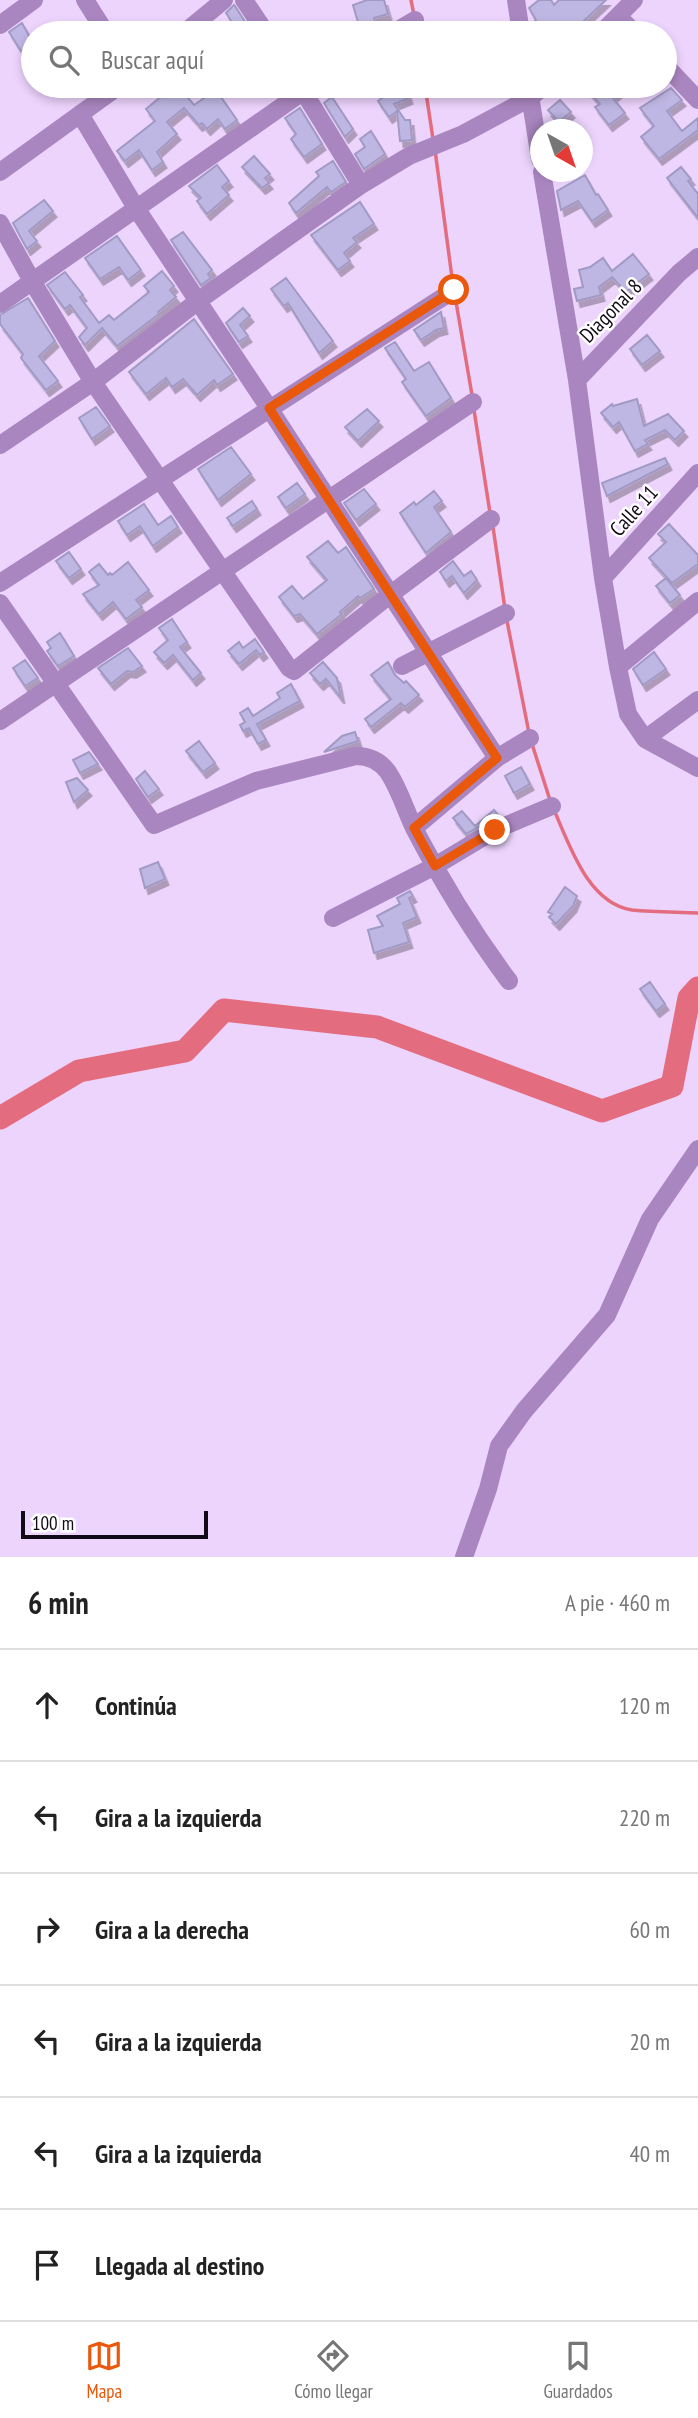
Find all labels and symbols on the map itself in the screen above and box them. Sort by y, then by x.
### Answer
north arrow [530,119,593,182]
street label: Diagonal 8 [574,273,648,348]
route start [438,274,469,305]
street label: Calle 11 [604,480,664,542]
route end [479,814,510,845]
scale bar [21,1508,208,1540]

